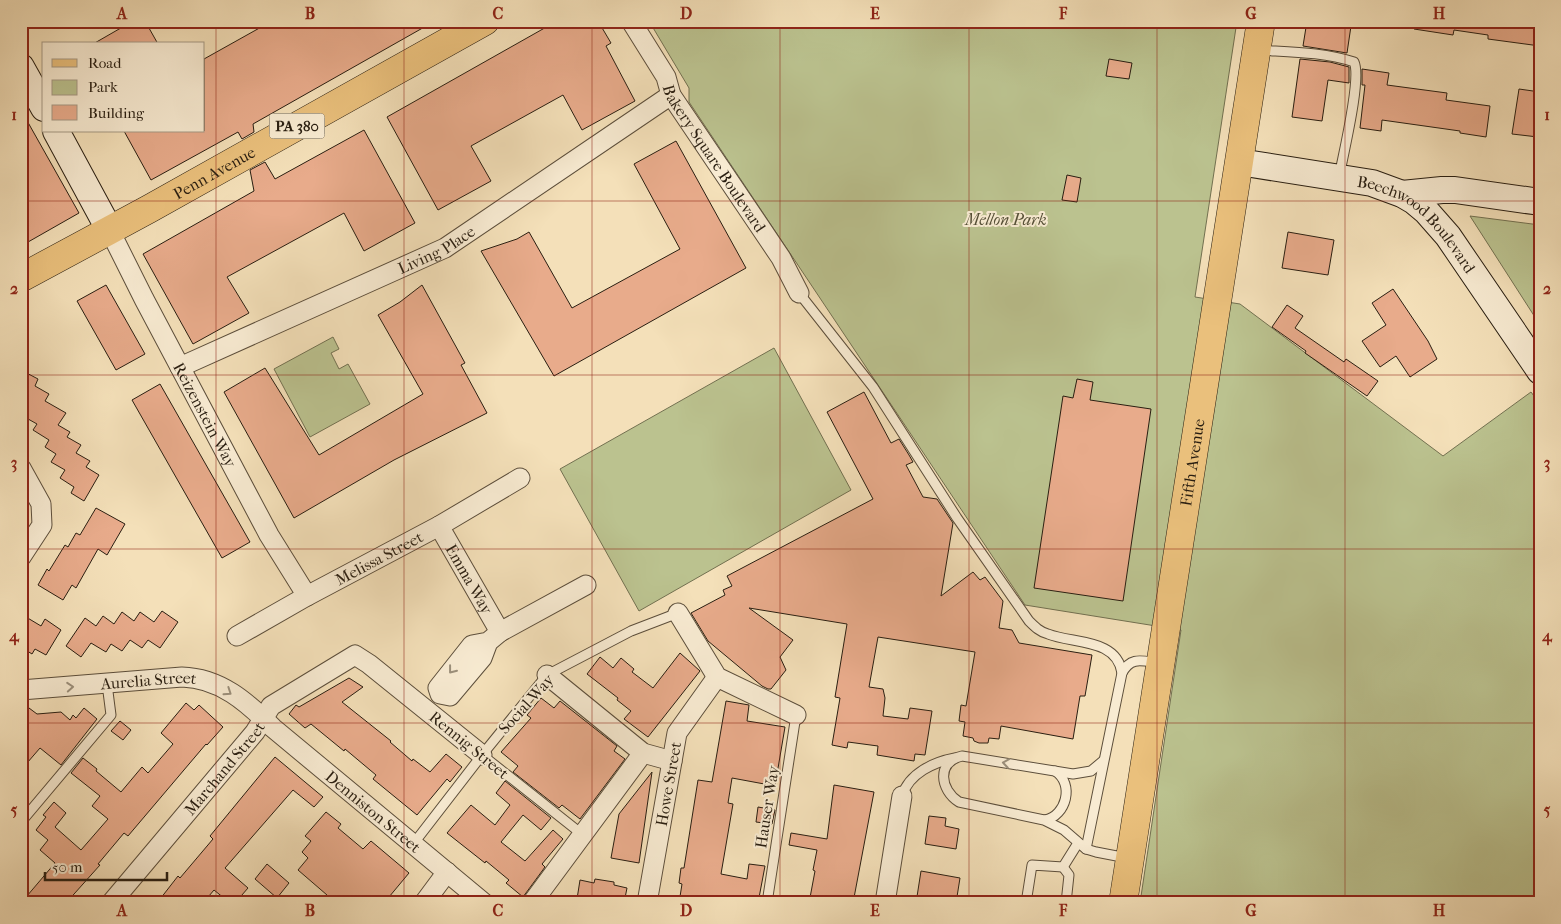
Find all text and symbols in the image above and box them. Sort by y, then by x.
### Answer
text: A [116,4,128,23]
text: B [305,4,315,23]
text: C [493,4,504,23]
text: D [680,4,692,23]
text: E [870,4,880,23]
text: F [1058,4,1068,23]
text: G [1245,4,1257,23]
text: H [1433,4,1446,23]
legend [42,42,205,132]
text: Road [88,54,122,72]
text: Park [88,78,118,96]
street label: Bakery Square Boulevard [659,82,770,236]
text: Building [88,104,145,122]
text: 1 [11,105,17,124]
text: 1 [1544,105,1550,124]
road number: PA 380 [270,114,324,138]
street label: Penn Avenue [170,142,258,203]
street label: Beechwood Boulevard [1356,171,1480,277]
park label: Mellon Park [964,210,1047,229]
street label: Living Place [395,221,478,277]
text: 2 [10,279,18,298]
text: 2 [1543,279,1551,298]
street label: Reizenstein Way [170,359,241,471]
street label: Fifth Avenue [1176,417,1208,508]
text: 3 [11,453,17,473]
text: 3 [1544,453,1550,473]
street label: Melissa Street [332,527,426,589]
street label: Emma Way [442,541,497,618]
text: 4 [8,626,20,646]
text: 4 [1541,626,1553,646]
one-way arrow [449,664,457,673]
street label: Aurelia Street [99,667,198,693]
street label: Social Way [494,670,558,738]
one-way arrow [66,681,74,692]
one-way arrow [223,686,232,695]
street label: Rennig Street [425,707,513,783]
street label: Marchand Street [180,718,269,819]
street label: Howe Street [651,740,685,828]
one-way arrow [1001,758,1010,768]
street label: Hauser Way [751,764,783,850]
street label: Denniston Street [322,766,425,856]
text: 5 [11,800,18,819]
text: 5 [1544,800,1551,819]
scale bar [45,849,168,881]
text: 50 m [52,858,83,876]
text: A [116,901,128,920]
text: B [305,901,315,920]
text: C [493,901,504,920]
text: D [680,901,692,920]
text: E [870,901,880,920]
text: F [1058,901,1068,920]
text: G [1245,901,1257,920]
text: H [1433,901,1446,920]

